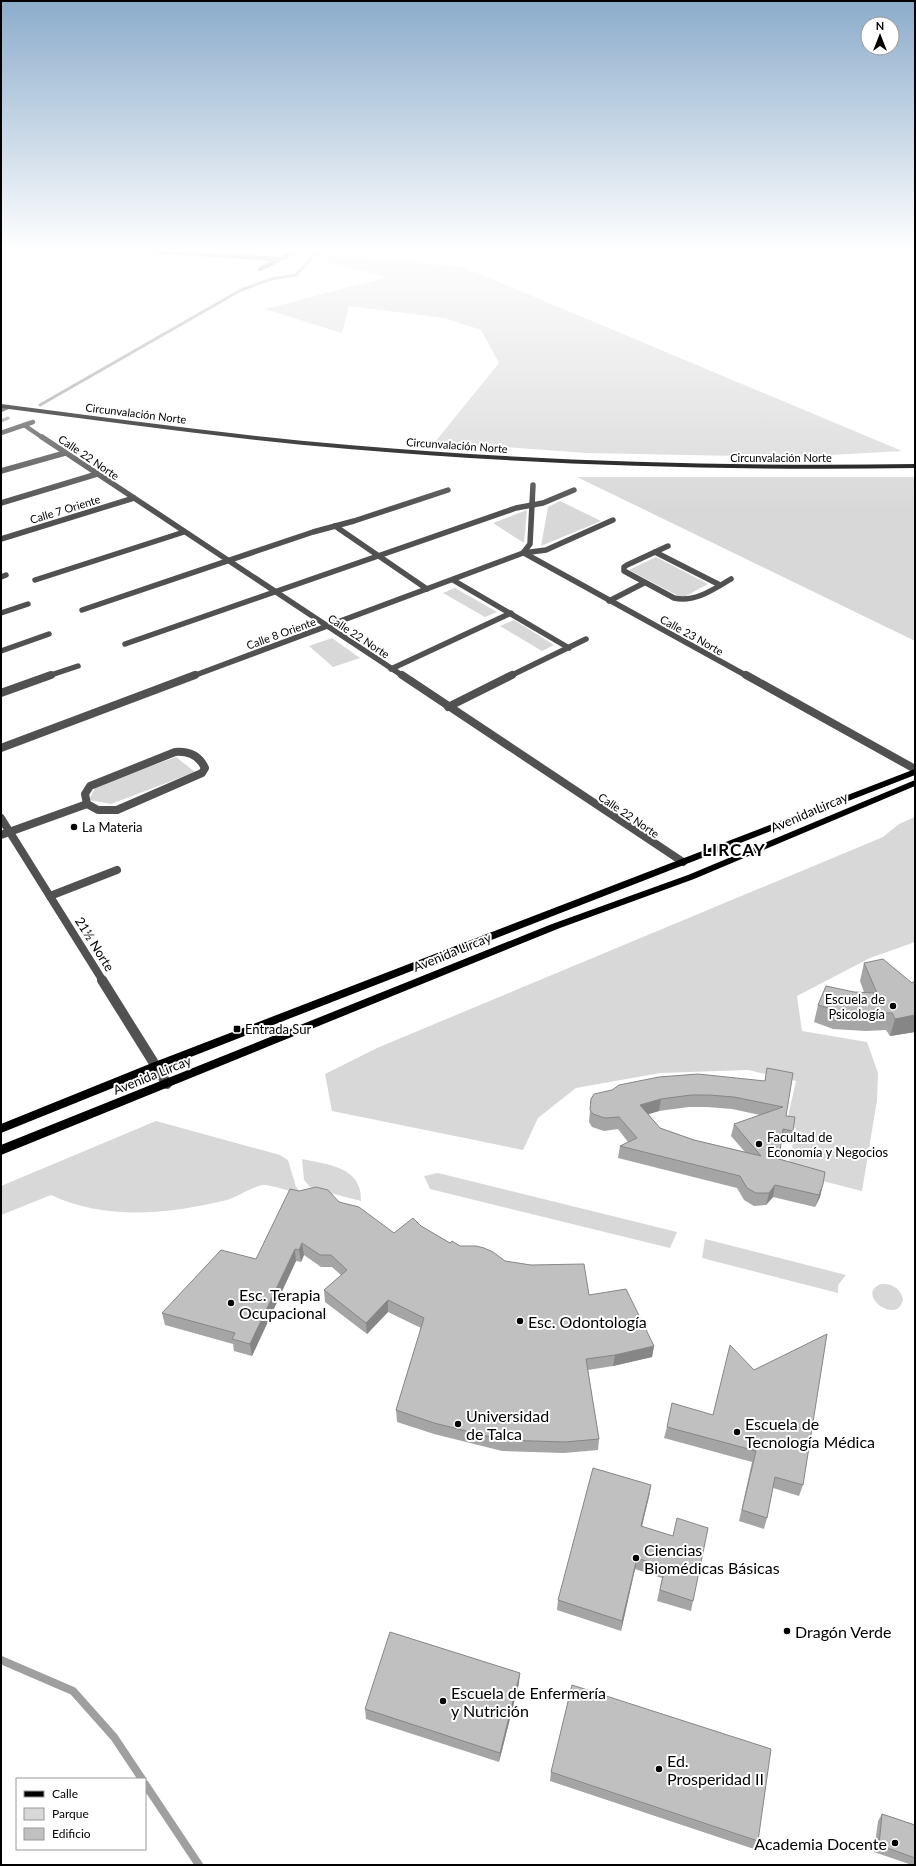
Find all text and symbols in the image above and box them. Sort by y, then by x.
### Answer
north arrow [860,16,900,56]
text: N [876,19,884,32]
street label: Circunvalación Norte [85,400,187,426]
street label: Calle 22 Norte [56,432,122,482]
street label: Circunvalación Norte [406,435,508,455]
street label: Circunvalación Norte [730,451,832,464]
street label: Calle 7 Oriente [28,492,102,526]
street label: Calle 22 Norte [326,611,392,661]
street label: Calle 23 Norte [658,612,726,658]
street label: Calle 8 Oriente [245,614,318,652]
street label: Avenida Lircay [768,788,850,836]
street label: Calle 22 Norte [596,790,662,840]
place label: La Materia [82,819,143,835]
marker: La Materia [69,822,79,832]
district label: LIRCAY [702,839,766,860]
street label: 21½ Norte [72,914,118,974]
street label: Avenida Lircay [411,929,494,975]
place label: Escuela de Psicología [825,991,885,1022]
marker: Escuela de Psicología [888,1001,898,1011]
place label: Entrada Sur [245,1021,311,1037]
marker: Entrada Sur [232,1024,242,1034]
street label: Avenida Lircay [111,1052,194,1098]
place label: Facultad de Economía y Negocios [767,1129,889,1160]
marker: Facultad de Economía y Negocios [754,1139,764,1149]
place label: Esc. Terapia Ocupacional [239,1285,326,1322]
marker: Esc. Terapia Ocupacional [226,1298,236,1308]
place label: Esc. Odontología [528,1312,647,1331]
marker: Esc. Odontología [515,1316,525,1326]
place label: Universidad de Talca [466,1406,549,1443]
place label: Escuela de Tecnología Médica [745,1414,875,1451]
marker: Universidad de Talca [453,1419,463,1429]
marker: Escuela de Tecnología Médica [732,1427,742,1437]
place label: Ciencias Biomédicas Básicas [644,1540,780,1577]
marker: Ciencias Biomédicas Básicas [631,1553,641,1563]
place label: Dragón Verde [795,1622,891,1641]
marker: Dragón Verde [782,1626,792,1636]
place label: Escuela de Enfermería y Nutrición [451,1683,606,1720]
marker: Escuela de Enfermería y Nutrición [438,1696,448,1706]
place label: Ed. Prosperidad II [667,1751,764,1788]
marker: Ed. Prosperidad II [654,1764,664,1774]
legend [16,1778,146,1850]
text: Calle [52,1786,78,1801]
text: Parque [52,1806,89,1821]
text: Edificio [52,1826,91,1841]
place label: Academia Docente [754,1834,887,1853]
marker: Academia Docente [890,1838,900,1848]

